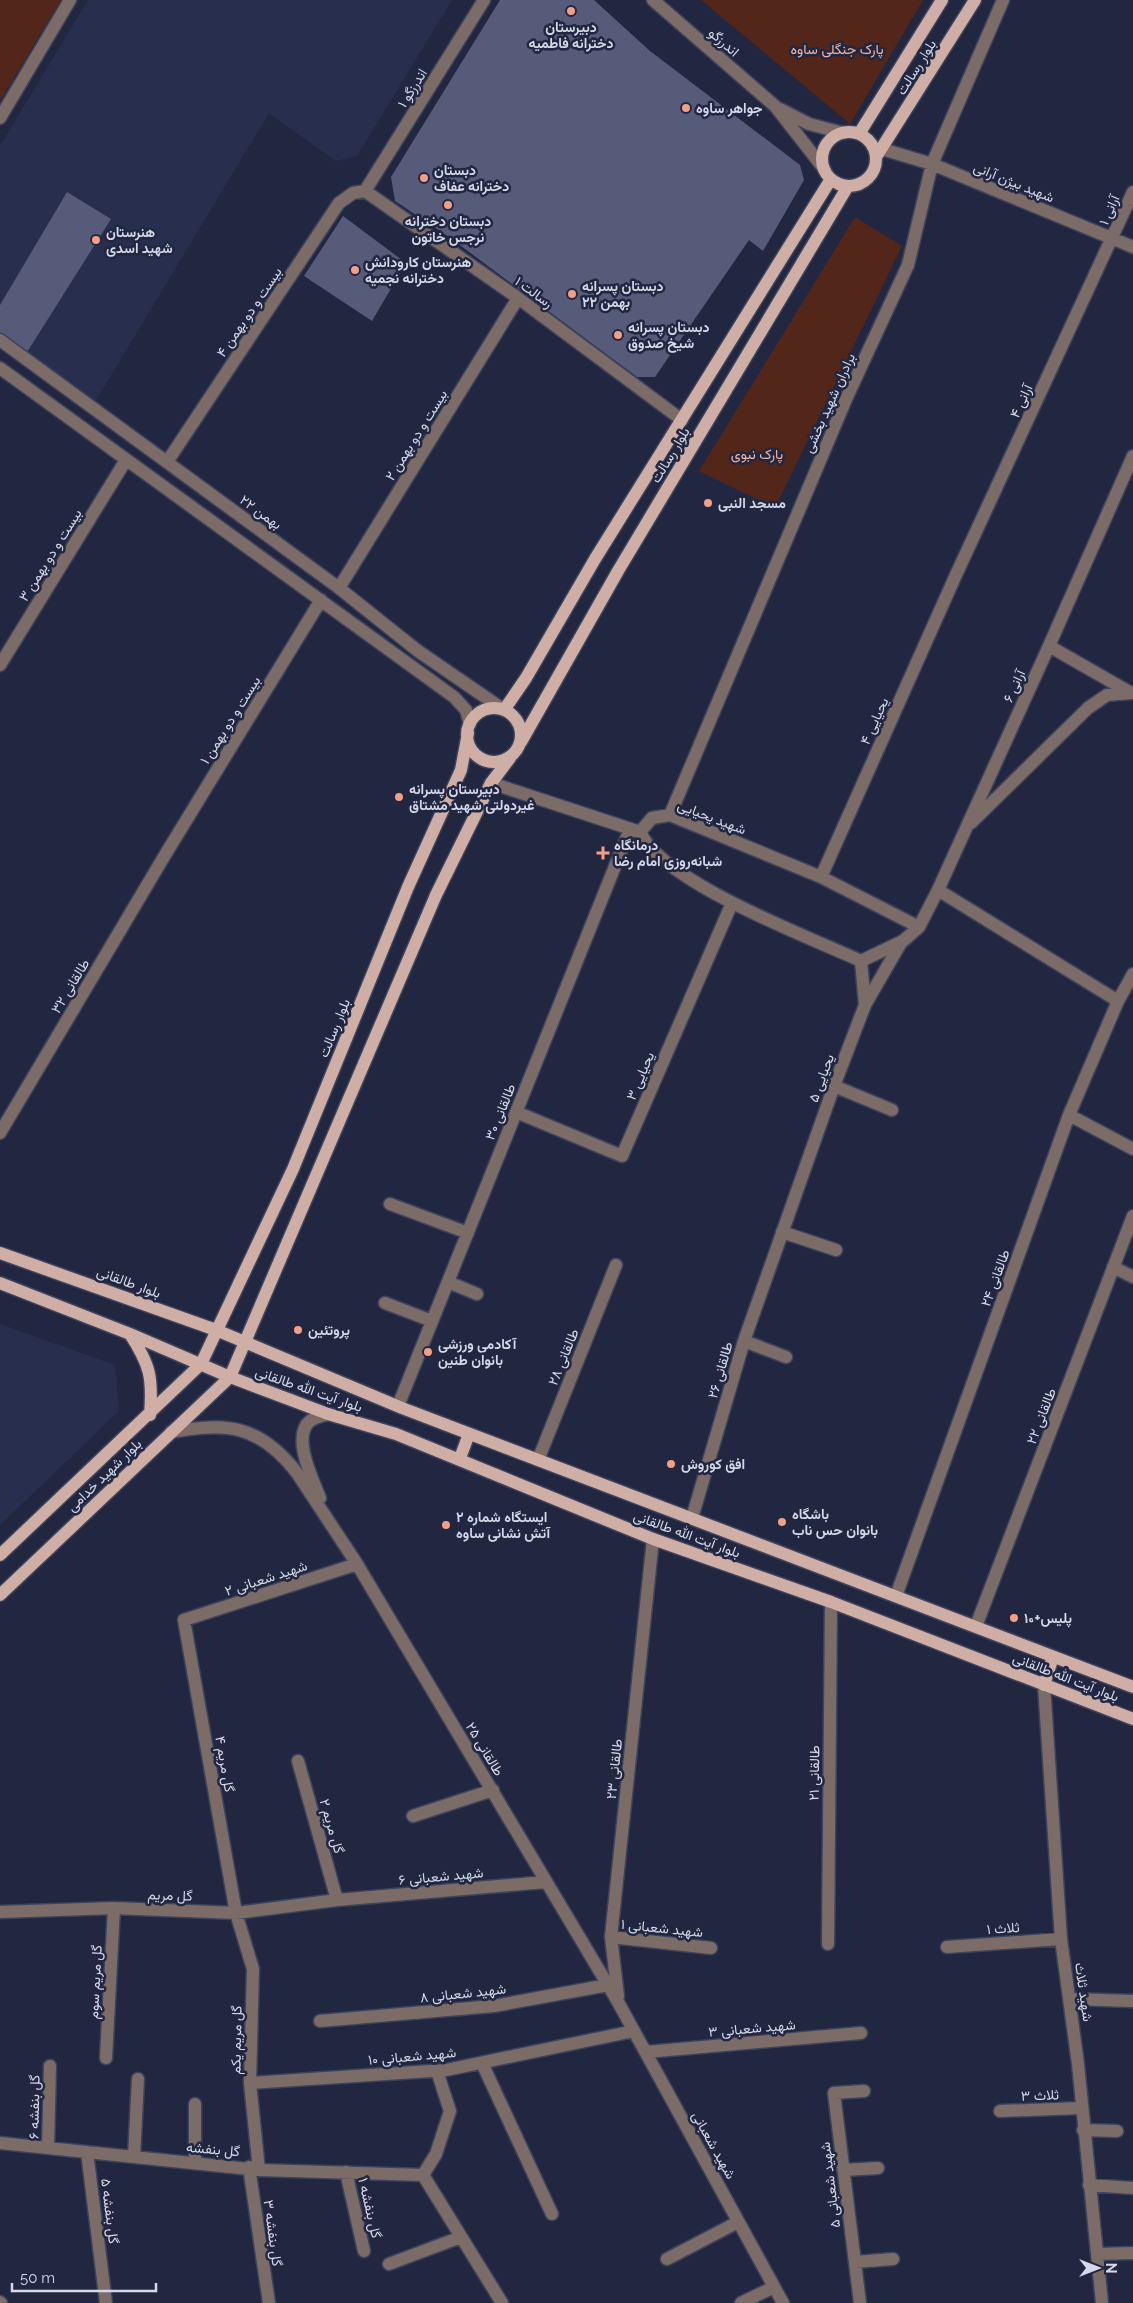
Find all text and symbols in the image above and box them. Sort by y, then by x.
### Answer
marker: دبیرستان دخترانه فاطمیه [565,5,577,17]
place label: دبیرستان دخترانه فاطمیه [529,19,613,52]
street label: اندرزگو [705,24,743,60]
street label: بلوار رسالت [893,37,940,98]
park label: پارک جنگلی ساوه [790,41,884,59]
street label: اندرزگو ۱ [394,66,431,111]
place label: جواهر ساوه [696,100,763,117]
marker: جواهر ساوه [680,102,692,114]
street label: شهید بیژن آرانی [971,159,1057,206]
place label: دبستان دخترانه عفاف [434,162,509,195]
marker: دبستان دخترانه عفاف [418,172,430,184]
street label: آرانی ۱ [1096,191,1124,228]
marker: دبستان دخترانه نرجس خاتون [442,199,454,211]
place label: دبستان دخترانه نرجس خاتون [405,213,491,246]
place label: هنرستان شهید اسدی [106,224,173,257]
marker: هنرستان شهید اسدی [90,234,102,246]
place label: هنرستان کارودانش دخترانه نجمیه [365,254,471,287]
street label: بیست و دو بهمن ۴ [213,264,286,360]
marker: هنرستان کارودانش دخترانه نجمیه [349,264,361,276]
street label: رسالت ۱ [511,273,556,312]
place label: دبستان پسرانه ۲۲ بهمن [582,278,664,311]
marker: دبستان پسرانه ۲۲ بهمن [566,288,578,300]
place label: دبستان پسرانه شیخ صدوق [628,319,710,353]
marker: دبستان پسرانه شیخ صدوق [612,329,624,341]
street label: برادران شهید بخشی [800,351,859,456]
street label: آرانی ۴ [1006,380,1037,421]
street label: بیست و دو بهمن ۲ [382,387,451,484]
street label: بلوار رسالت [647,424,694,486]
park label: پارک نبوی [731,446,783,464]
street label: ۲۲ بهمن [237,492,285,533]
place label: مسجد النبی [718,495,786,512]
marker: مسجد النبی [702,497,714,509]
street label: بیست و دو بهمن ۳ [15,506,86,605]
street label: آرانی ۶ [1000,666,1030,705]
street label: بیست و دو بهمن ۱ [197,673,264,767]
street label: یحیایی ۴ [857,695,892,747]
place label: دبیرستان پسرانه غیردولتی شهید مشتاق [409,781,535,814]
marker: دبیرستان پسرانه غیردولتی شهید مشتاق [393,791,405,803]
street label: شهید یحیایی [675,797,749,838]
place label: درمانگاه شبانه‌روزی امام رضا [614,837,722,870]
marker: درمانگاه شبانه‌روزی امام رضا [596,846,610,860]
street label: طالقانی ۳۲ [48,956,93,1017]
street label: بلوار رسالت [315,996,354,1060]
street label: یحیایی ۳ [623,1049,658,1103]
street label: یحیایی ۵ [805,1052,838,1104]
street label: طالقانی ۳۰ [481,1082,519,1143]
street label: طالقانی ۲۴ [977,1247,1014,1309]
street label: بلوار طالقانی [94,1263,163,1302]
place label: پروتئین [308,1322,350,1340]
marker: پروتئین [292,1324,304,1336]
street label: طالقانی ۲۸ [544,1326,583,1388]
place label: آکادمی ورزشی بانوان طنین [438,1336,518,1369]
street label: طالقانی ۲۶ [704,1340,737,1400]
marker: آکادمی ورزشی بانوان طنین [422,1346,434,1358]
street label: بلوار آیت الله طالقانی [253,1363,365,1416]
street label: طالقانی ۲۲ [1023,1386,1060,1447]
street label: بلوار شهید خدامی [63,1435,145,1515]
place label: افق کوروش [681,1456,745,1473]
marker: افق کوروش [665,1458,677,1470]
place label: باشگاه بانوان حس ناب [792,1506,878,1539]
street label: بلوار آیت الله طالقانی [631,1507,743,1562]
place label: ایستگاه شماره ۲ آتش نشانی ساوه [456,1509,552,1542]
marker: باشگاه بانوان حس ناب [776,1516,788,1528]
marker: ایستگاه شماره ۲ آتش نشانی ساوه [440,1519,452,1531]
street label: شهید شعبانی ۲ [223,1557,310,1600]
place label: پلیس+۱۰ [1024,1610,1072,1628]
marker: پلیس+۱۰ [1008,1612,1020,1624]
street label: بلوار آیت الله طالقانی [1010,1649,1121,1706]
street label: طالقانی ۲۵ [462,1719,507,1779]
street label: گل مریم ۴ [211,1735,238,1794]
street label: طالقانی ۲۳ [603,1738,626,1800]
street label: طالقانی ۲۱ [806,1745,823,1801]
street label: گل مریم ۲ [316,1797,347,1855]
street label: شهید شعبانی ۶ [398,1864,484,1889]
street label: گل مریم [147,1886,193,1905]
street label: شهید شعبانی ۱ [620,1916,704,1941]
street label: ثلاث ۱ [986,1919,1020,1937]
street label: گل مریم سوم [85,1944,106,2020]
street label: شهید ثلاث [1071,1961,1096,2023]
street label: شهید شعبانی ۸ [419,1981,507,2006]
street label: گل مریم یکم [227,2005,246,2075]
street label: شهید شعبانی ۳ [708,2016,796,2041]
street label: شهید شعبانی ۱۰ [367,2044,457,2069]
street label: گل بنفشه ۶ [25,2075,44,2139]
street label: ثلاث ۳ [1021,2086,1060,2104]
street label: شهید شعبانی [688,2108,739,2182]
street label: گل بنفشه [185,2139,241,2160]
street label: شهید شعبانی ۵ [817,2141,844,2229]
street label: گل بنفشه ۱ [354,2176,385,2240]
street label: گل بنفشه ۵ [97,2177,122,2245]
street label: گل بنفشه ۳ [259,2199,286,2267]
north arrow [1073,2243,1123,2293]
scale bar [12,2260,156,2292]
text: N [1103,2263,1119,2273]
text: 50 m [20,2269,55,2287]

